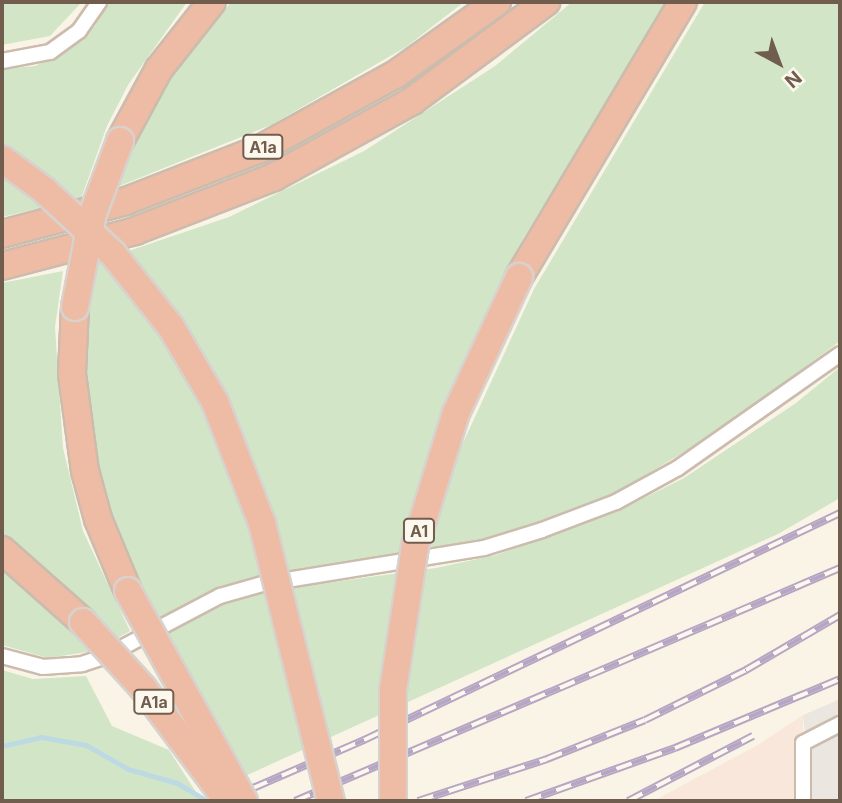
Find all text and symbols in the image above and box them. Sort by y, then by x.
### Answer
north arrow [744,28,814,98]
text: N [780,66,806,93]
road number: A1a [242,134,284,160]
road number: A1 [402,518,436,544]
road number: A1a [133,690,175,715]

